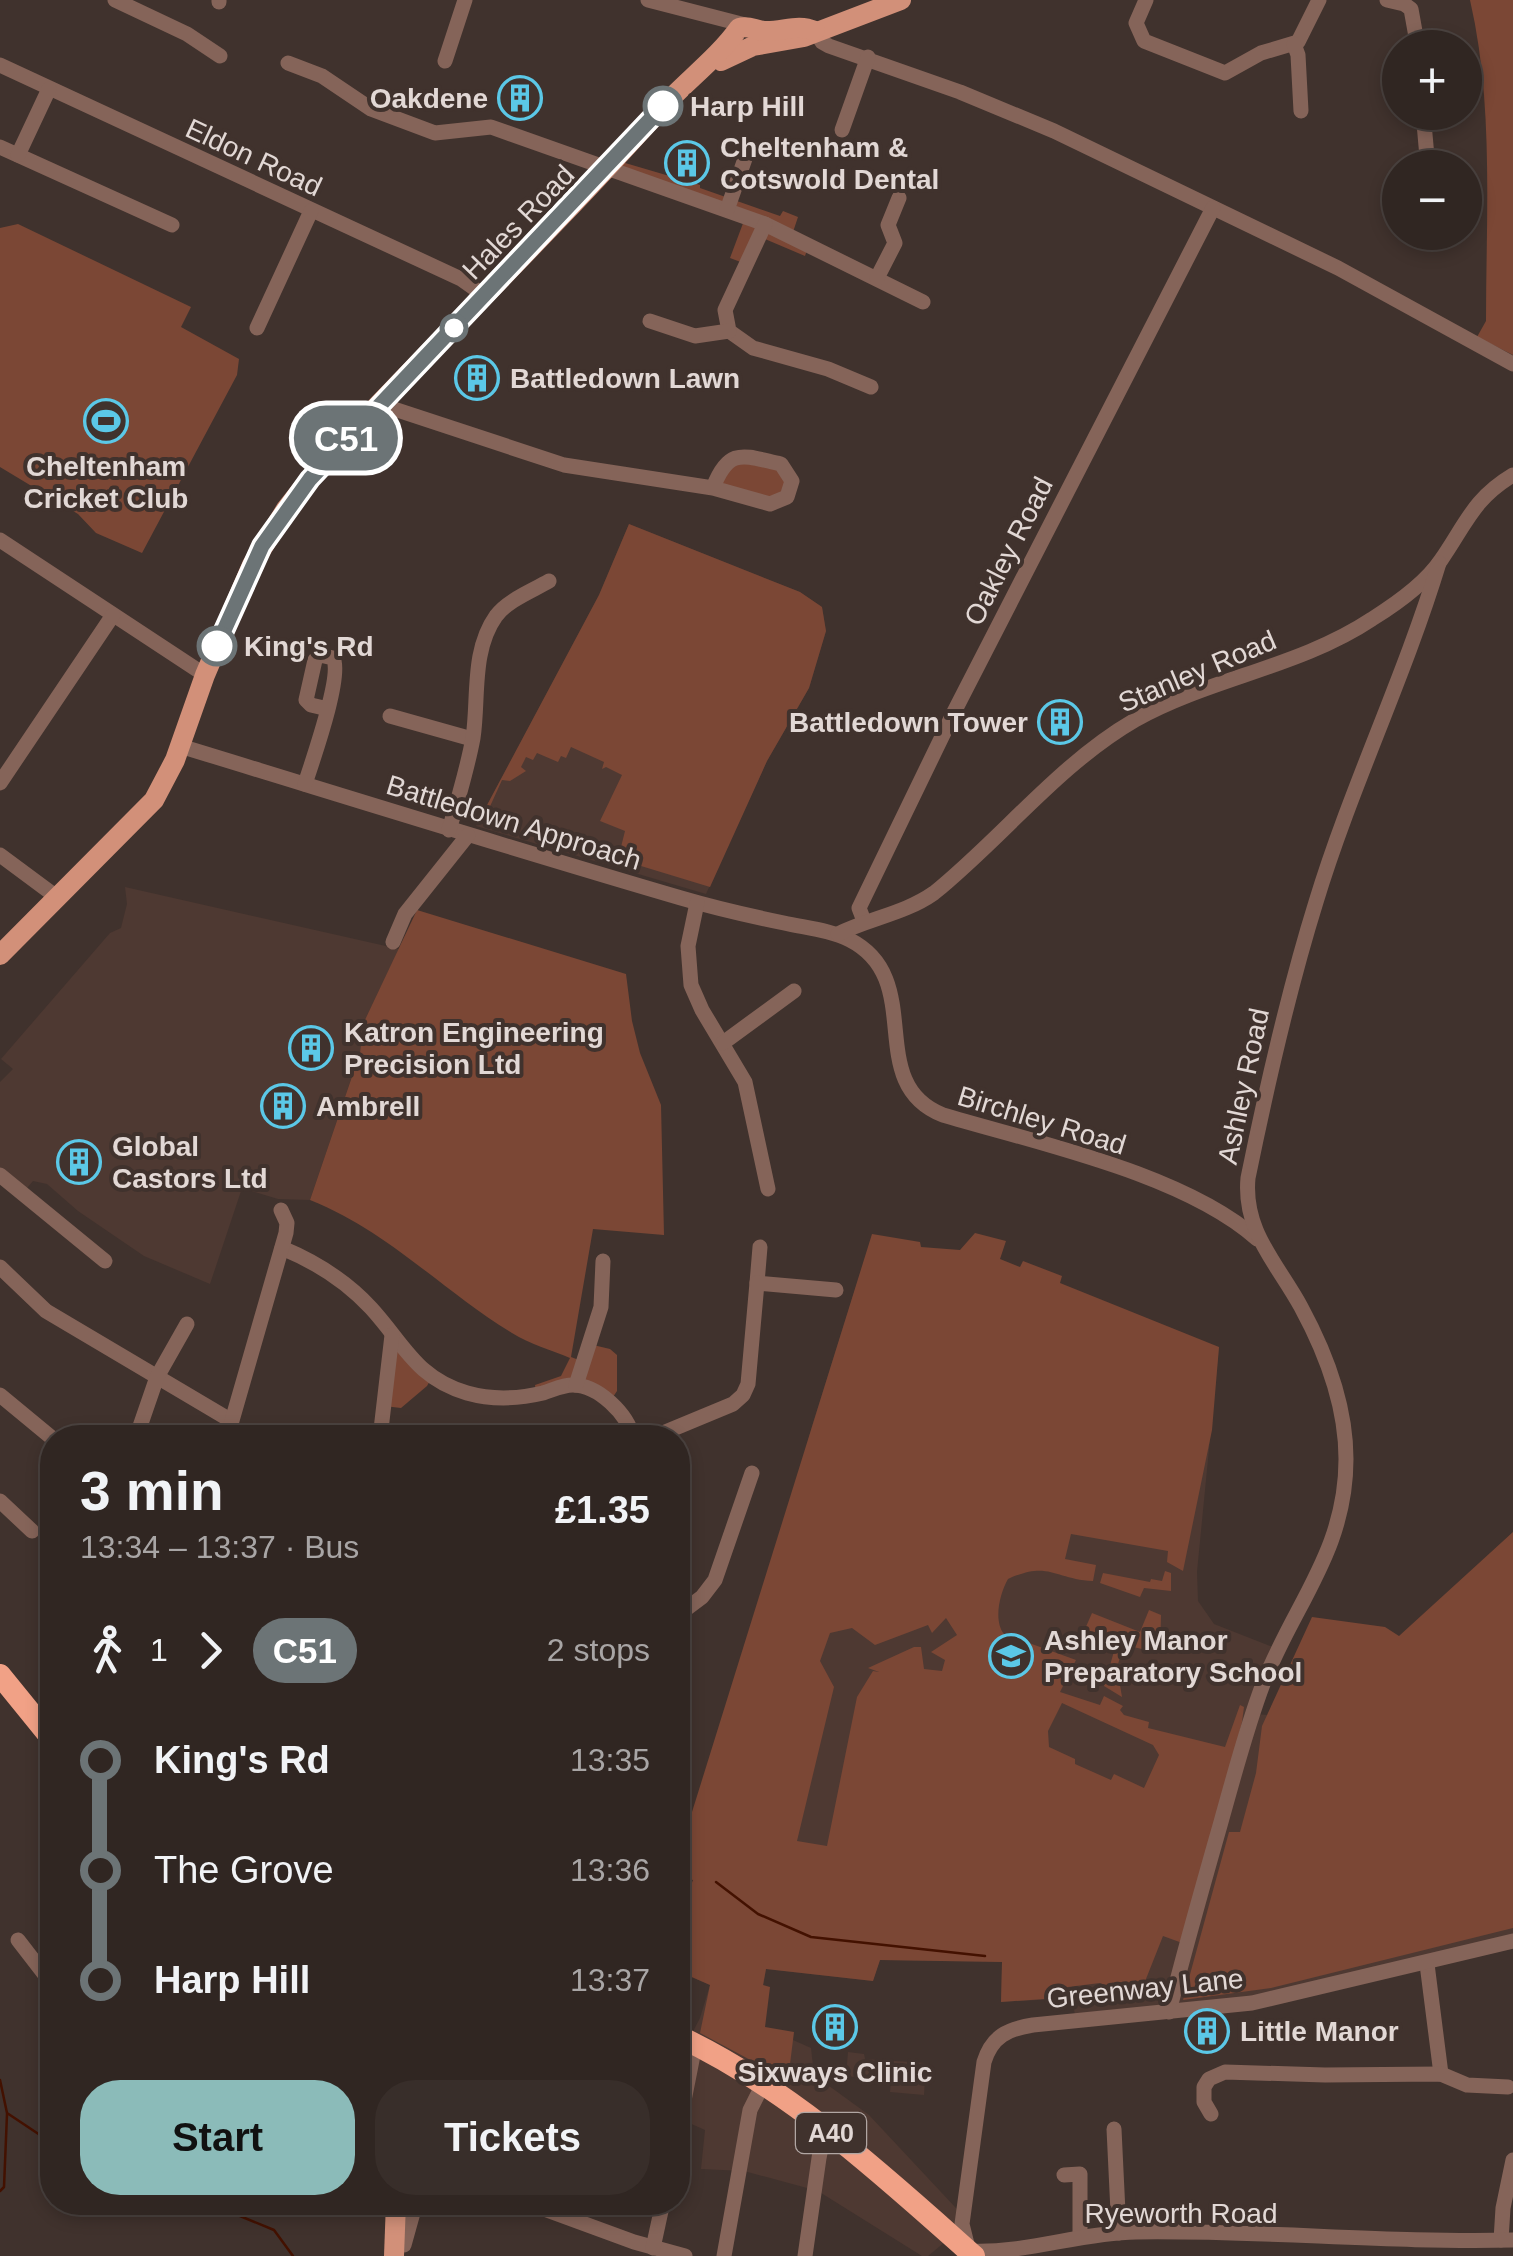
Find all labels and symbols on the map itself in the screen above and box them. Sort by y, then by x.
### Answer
building icon: Oakdene [497,75,543,121]
place label: Oakdene [370,83,488,114]
marker: Harp Hill [644,87,682,125]
place label: Harp Hill [690,91,805,122]
street label: Eldon Road [181,112,327,202]
place label: Cheltenham & Cotswold Dental [720,132,939,195]
building icon: Cheltenham & Cotswold Dental [664,140,710,186]
street label: Hales Road [456,159,580,286]
unlabelled marker [441,315,467,341]
building icon: Battledown Lawn [454,355,500,401]
place label: Battledown Lawn [510,363,740,394]
sports icon: Cheltenham Cricket Club [83,398,129,444]
line badge: C51 [288,406,404,470]
place label: Cheltenham Cricket Club [24,451,188,514]
street label: Oakley Road [958,472,1059,630]
street label: Stanley Road [1114,624,1281,719]
marker: King's Rd [198,627,236,665]
place label: King's Rd [244,631,374,662]
building icon: Battledown Tower [1037,699,1083,745]
place label: Battledown Tower [789,707,1028,738]
street label: Battledown Approach [383,769,645,876]
street label: Ashley Road [1212,1005,1275,1167]
place label: Katron Engineering Precision Ltd [344,1017,604,1080]
building icon: Katron Engineering Precision Ltd [288,1025,334,1071]
street label: Birchley Road [954,1080,1130,1161]
building icon: Ambrell [260,1083,306,1129]
place label: Ambrell [316,1091,420,1122]
place label: Global Castors Ltd [112,1131,268,1194]
building icon: Global Castors Ltd [56,1139,102,1185]
place label: Ashley Manor Preparatory School [1044,1625,1302,1688]
school or university icon: Ashley Manor Preparatory School [988,1633,1034,1679]
street label: Greenway Lane [1045,1963,1245,2014]
building icon: Sixways Clinic [812,2004,858,2050]
building icon: Little Manor [1184,2008,1230,2054]
place label: Little Manor [1240,2016,1399,2047]
place label: Sixways Clinic [738,2057,932,2088]
road number: A40 [796,2113,866,2153]
street label: Ryeworth Road [1085,2198,1277,2229]

